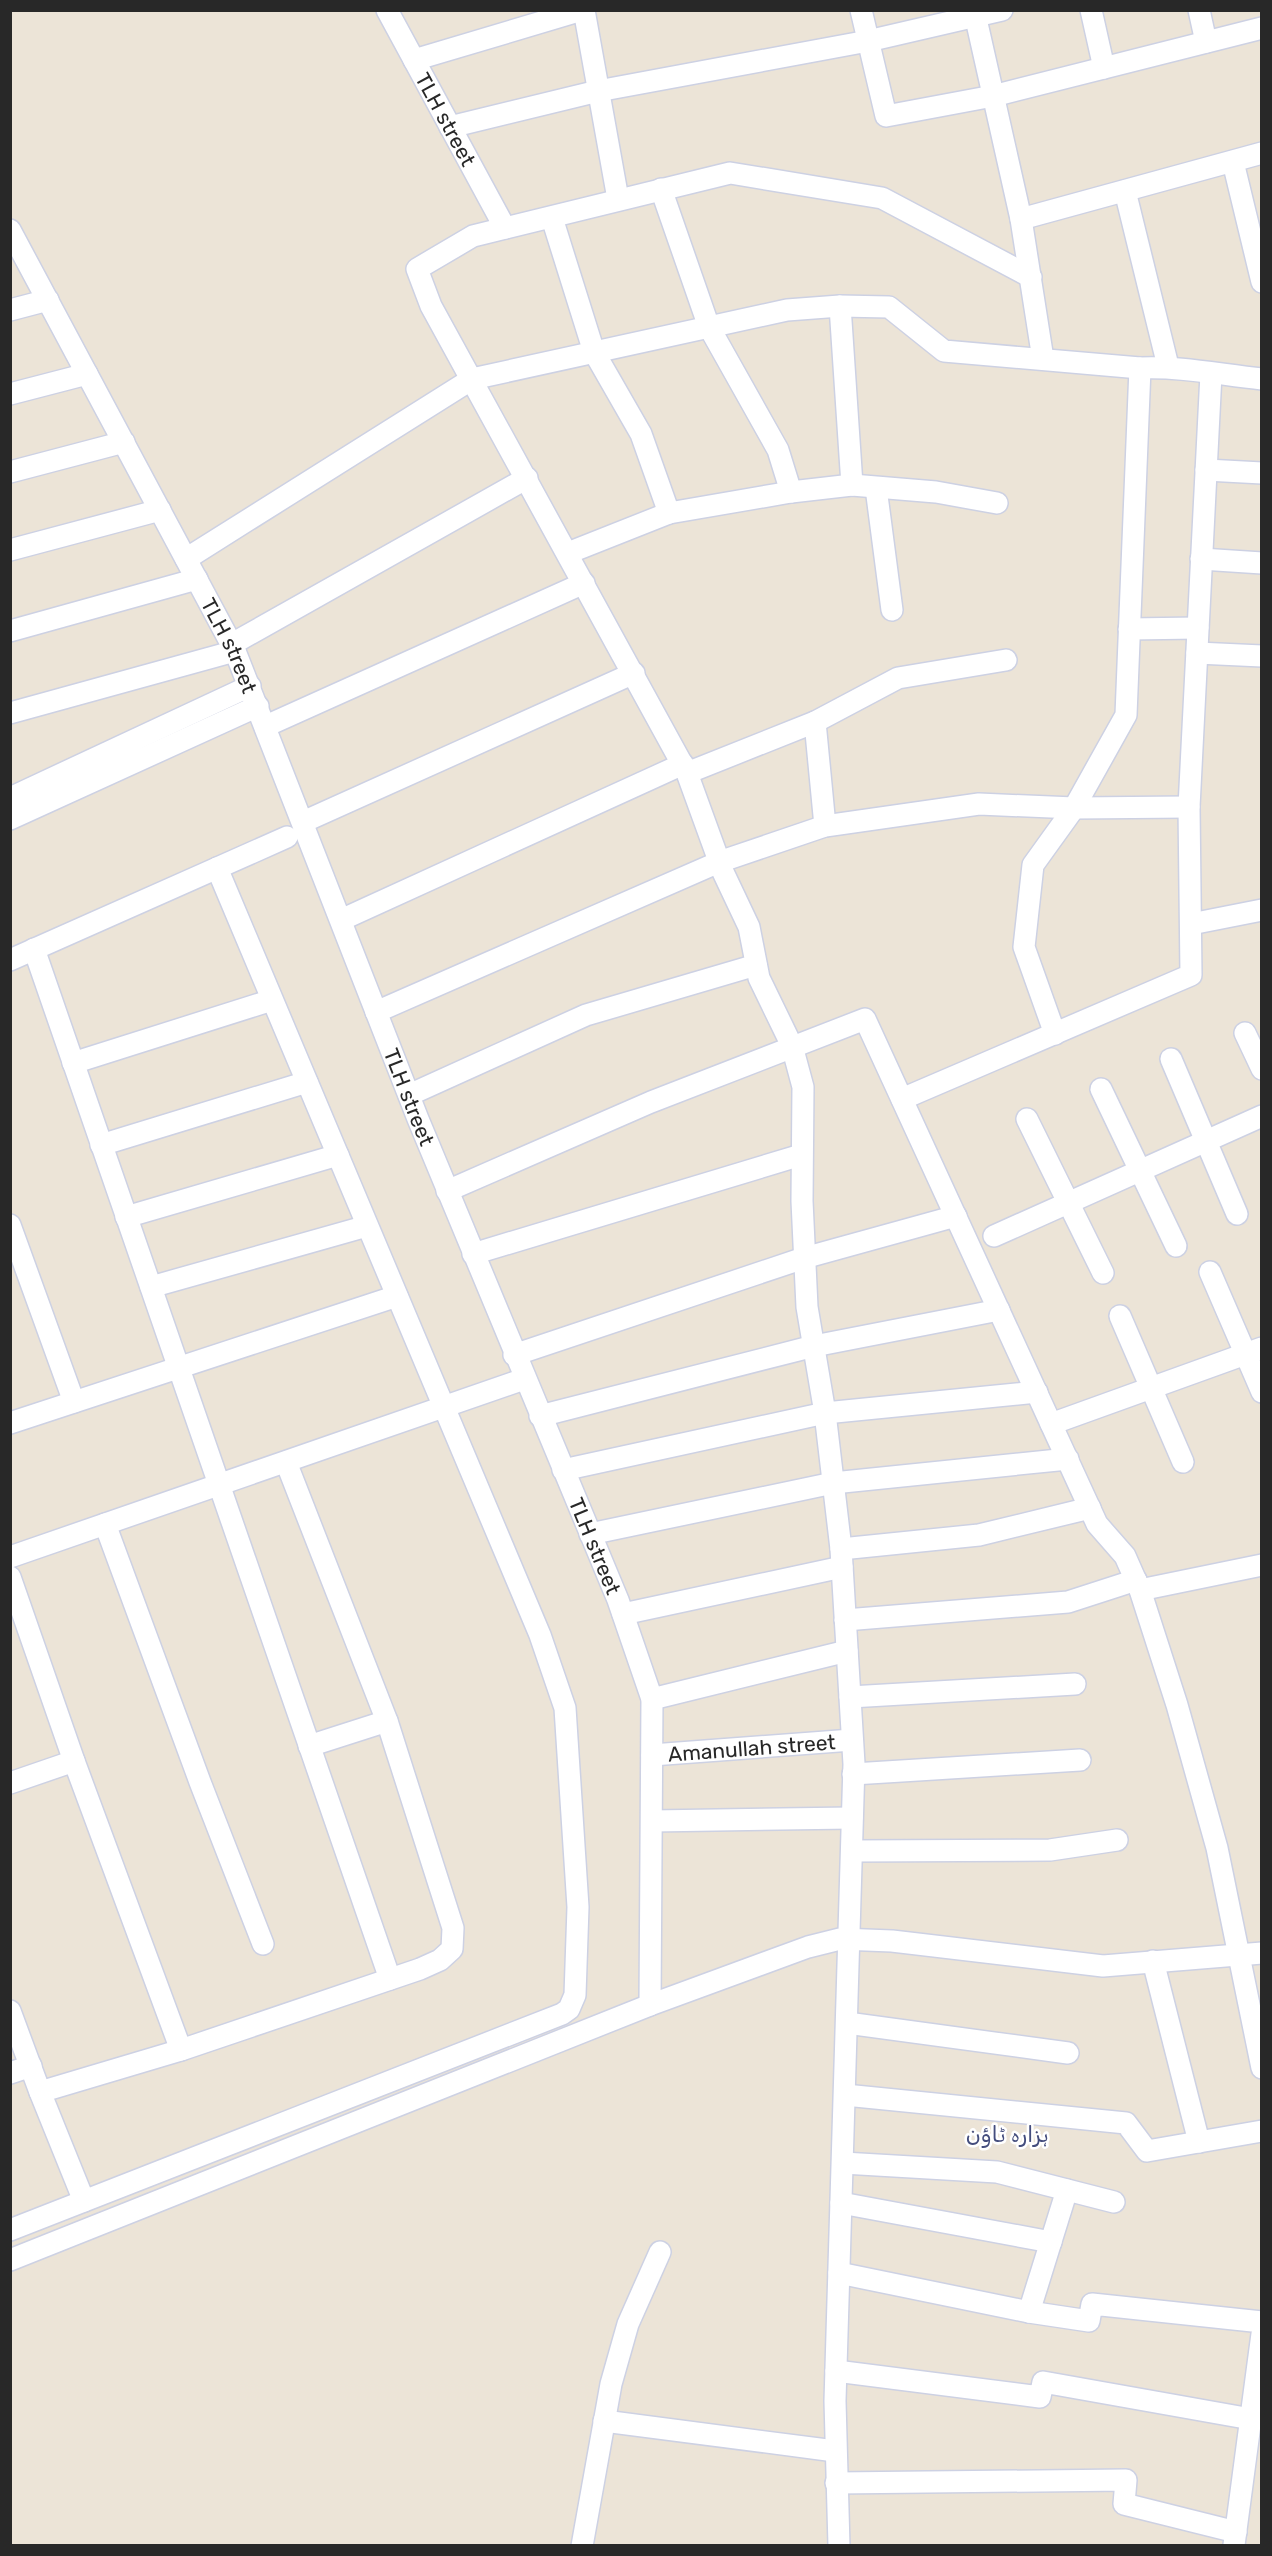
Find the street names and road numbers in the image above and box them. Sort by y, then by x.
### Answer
street label: TLH street [411,68,481,170]
street label: TLH street [196,593,263,696]
street label: TLH street [379,1044,440,1149]
street label: TLH street [564,1494,627,1598]
street label: Amanullah street [667,1729,836,1766]

